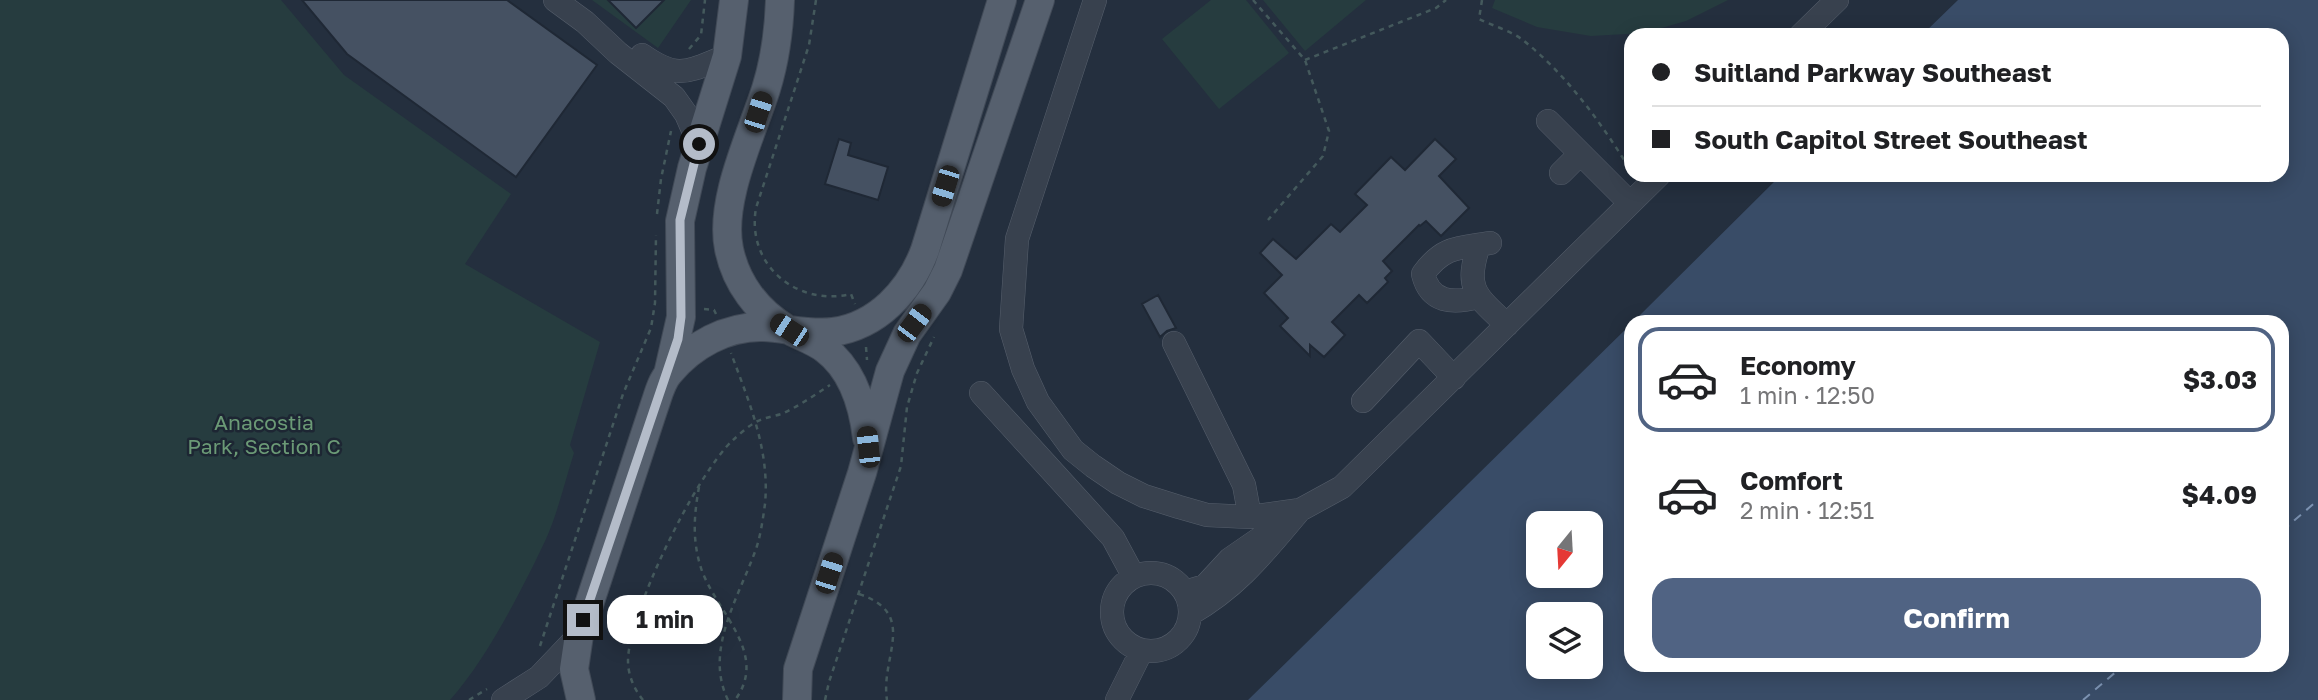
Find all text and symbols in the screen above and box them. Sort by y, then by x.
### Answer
text: Suitland Parkway Southeast [1694,57,2052,88]
car [742,89,775,135]
text: South Capitol Street Southeast [1694,124,2088,155]
route start [683,128,715,160]
car [929,163,962,209]
car [893,300,936,346]
car [766,310,813,350]
icon: car [1656,348,1719,411]
text: Economy [1740,350,1856,381]
text: $3.03 [2183,364,2257,395]
text: 1 min · 12:50 [1740,381,1875,409]
park label: Anacostia Park, Section C [187,409,341,459]
car [856,425,881,469]
icon: car [1656,463,1719,526]
text: Comfort [1740,465,1843,496]
text: $4.09 [2182,479,2257,510]
text: 2 min · 12:51 [1740,496,1874,524]
north arrow [1526,511,1603,588]
map controls [1526,511,1603,679]
car [813,550,846,596]
button: Confirm [1652,578,2261,658]
callout: 1 min [608,596,723,644]
button: layers [1526,602,1603,679]
route end [567,604,599,636]
text: 1 min [636,605,694,633]

